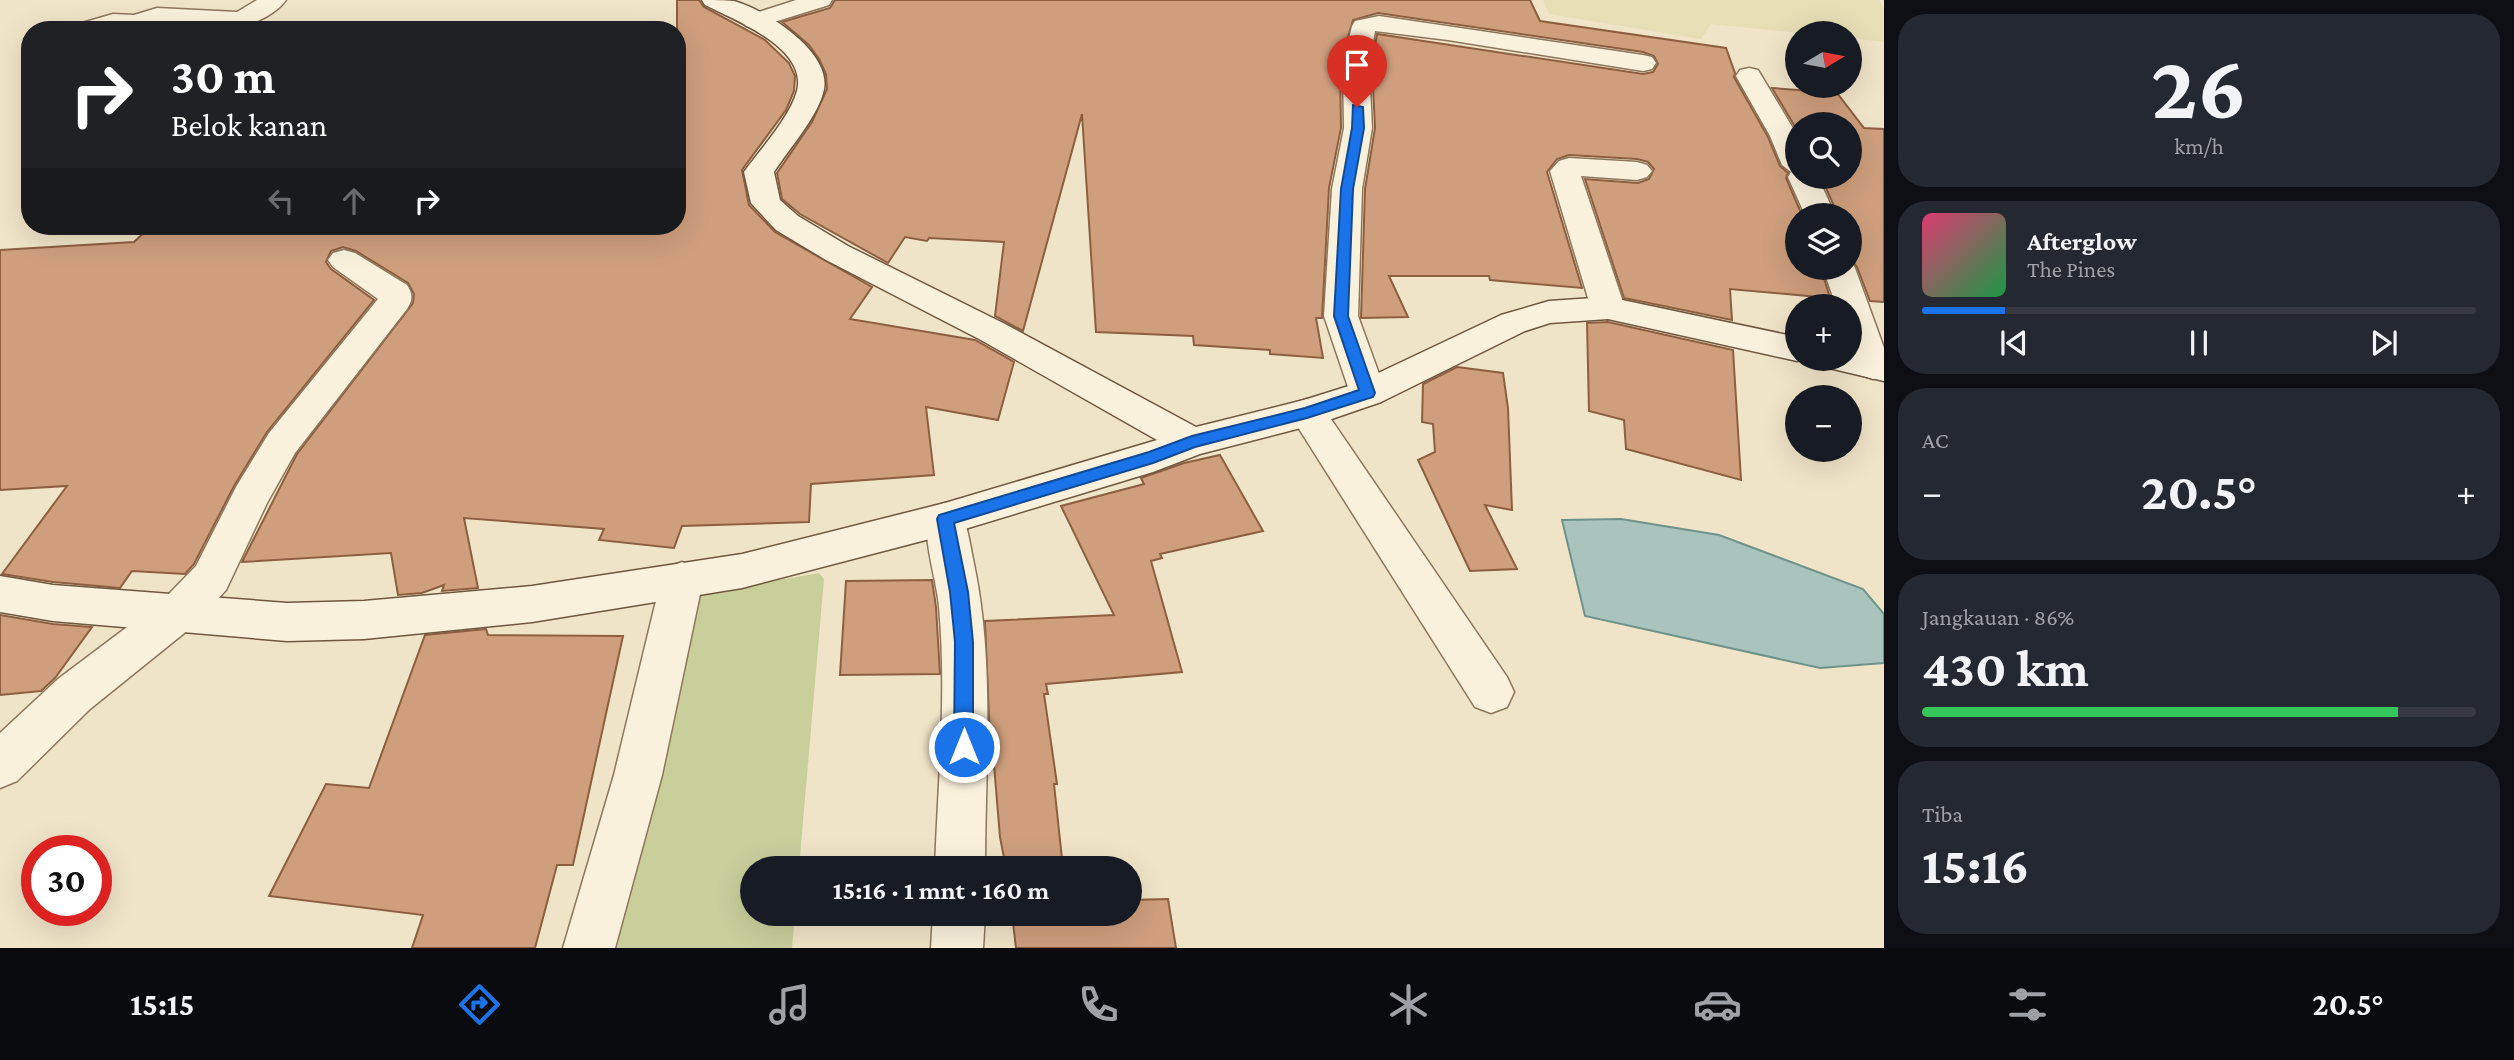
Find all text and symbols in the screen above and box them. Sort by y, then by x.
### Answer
north arrow [1785,21,1862,98]
map controls [1785,21,1862,462]
pin [1327,35,1387,107]
text: 26 [2151,36,2247,138]
icon: arrive [1338,46,1376,84]
icon: right [56,49,147,140]
text: 30 m [171,49,276,104]
text: Belok kanan [171,107,327,143]
button: search [1785,112,1862,189]
text: km/h [2174,133,2224,159]
icon: left [262,182,300,220]
icon: ahead [335,182,373,220]
icon: right [408,182,446,220]
button: layers [1785,203,1862,280]
text: Afterglow [2027,227,2137,256]
text: The Pines [2027,256,2115,282]
button: + [1785,294,1862,371]
icon: previous [1995,324,2033,362]
icon: pause [2180,324,2218,362]
icon: next [2365,324,2403,362]
button: − [1785,385,1862,462]
text: AC [1922,427,1949,453]
text: 20.5° [2141,462,2257,520]
text: − [1922,471,1942,513]
text: + [2456,471,2476,513]
text: Jangkauan · 86% [1922,604,2074,630]
text: 430 km [1922,639,2089,697]
position arrow [927,710,1001,784]
text: Tiba [1922,801,1963,827]
speed limit sign: 30 [21,835,112,926]
text: 15:16 [1922,836,2029,894]
text: 15:16 · 1 mnt · 160 m [833,876,1049,905]
icon: directions [455,980,504,1029]
icon: music [765,980,814,1029]
icon: phone [1074,980,1123,1029]
icon: climate [1384,980,1433,1029]
icon: car [1693,980,1742,1029]
icon: filters [2003,980,2052,1029]
text: 15:15 [130,986,194,1022]
text: 20.5° [2312,986,2384,1022]

